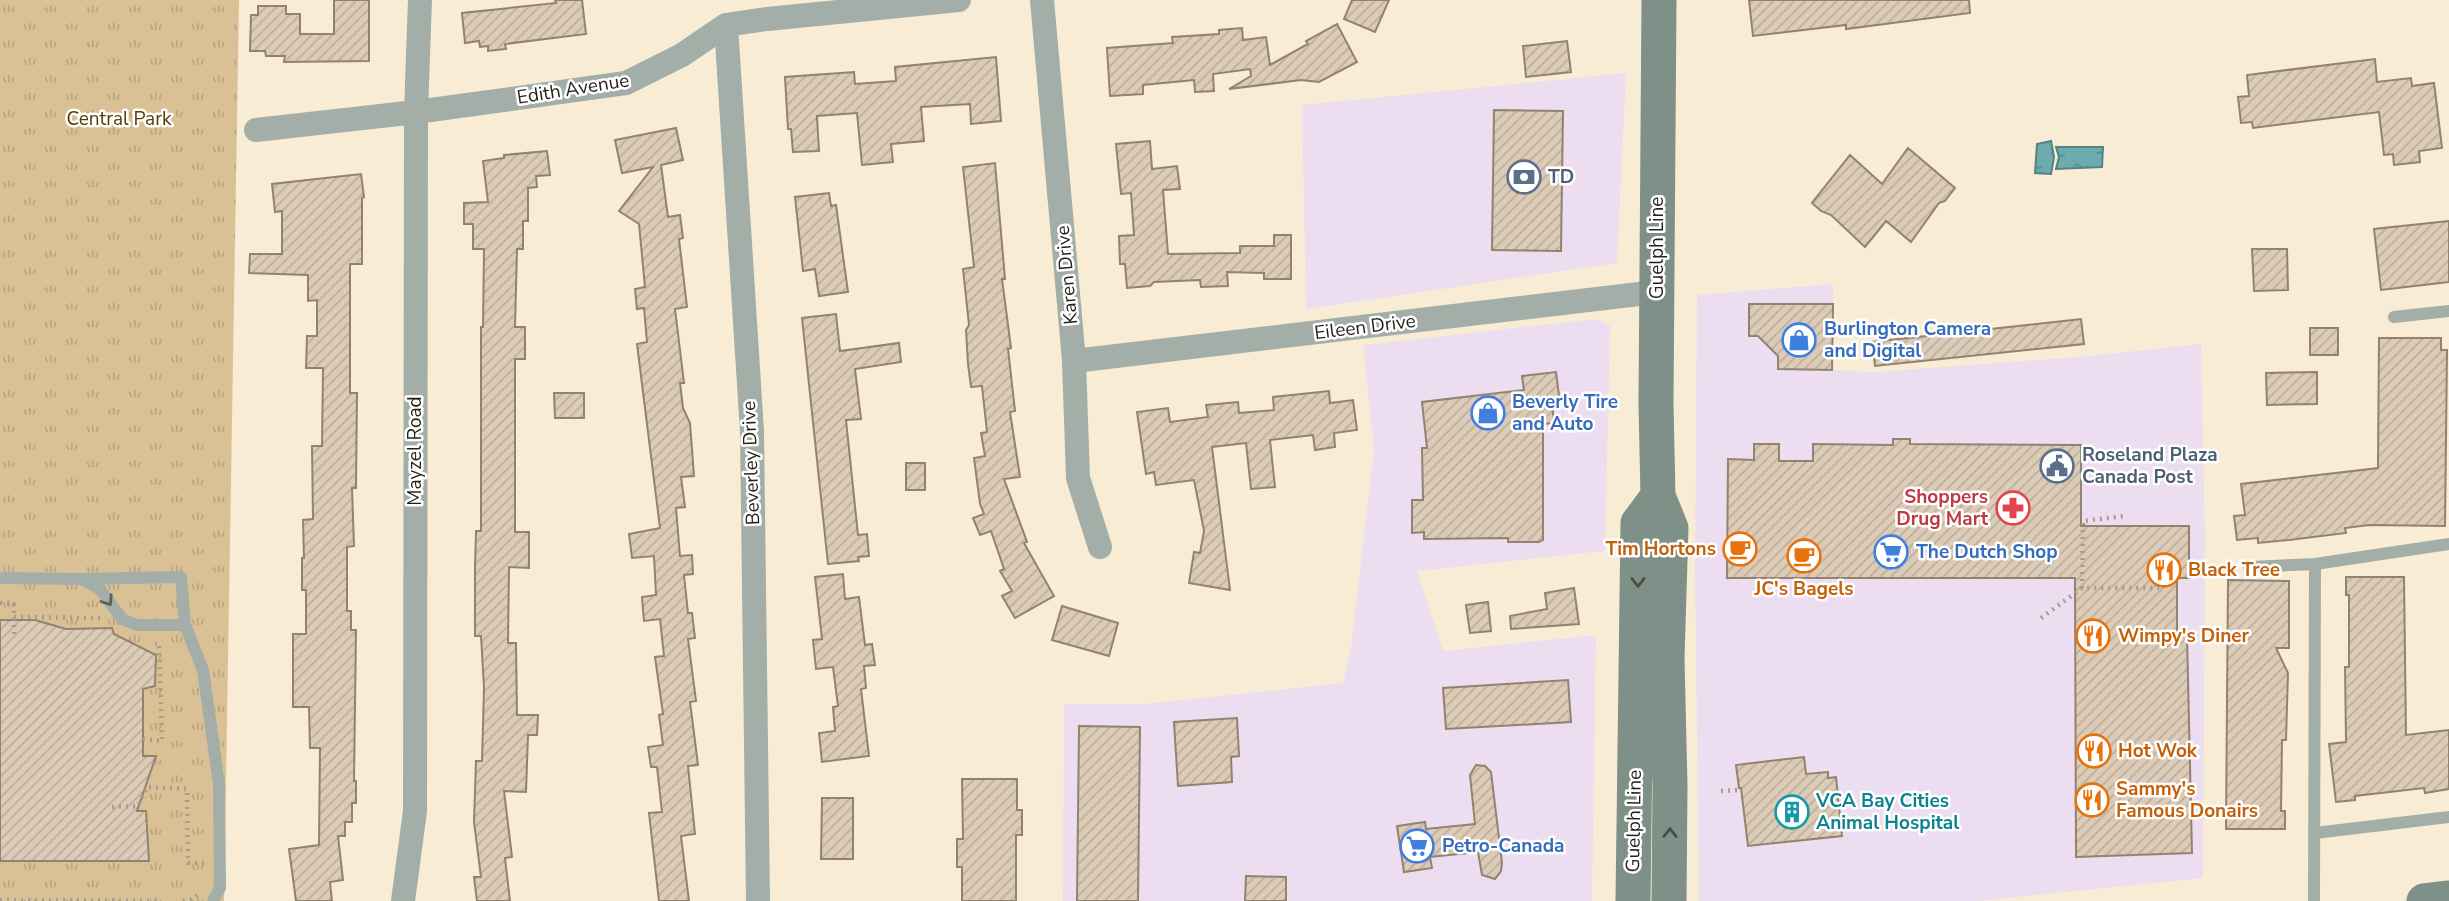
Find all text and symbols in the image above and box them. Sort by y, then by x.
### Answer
street label: Edith Avenue [515,67,631,111]
park label: Central Park [67,106,172,132]
bank icon: TD [1505,158,1543,196]
place label: TD [1548,164,1574,190]
street label: Guelph Line [1644,197,1670,299]
street label: Karen Drive [1050,224,1084,326]
street label: Eileen Drive [1313,308,1417,346]
place label: Burlington Camera and Digital [1824,316,1991,364]
shop icon: Burlington Camera and Digital [1780,321,1818,359]
place label: Beverly Tire and Auto [1512,389,1618,437]
shop icon: Beverly Tire and Auto [1469,394,1507,432]
street label: Mayzel Road [402,396,428,506]
street label: Beverley Drive [736,400,766,526]
place label: Roseland Plaza Canada Post [2082,442,2218,490]
public building icon: Roseland Plaza Canada Post [2038,447,2076,485]
place label: Shoppers Drug Mart [1896,484,1989,532]
pharmacy icon: Shoppers Drug Mart [1994,489,2032,527]
cafe icon: Tim Hortons [1721,530,1759,568]
supermarket icon: The Dutch Shop [1872,533,1910,571]
place label: Tim Hortons [1605,536,1716,562]
cafe icon: JC's Bagels [1785,537,1823,575]
place label: The Dutch Shop [1916,539,2058,565]
restaurant icon: Black Tree [2145,551,2183,589]
place label: Black Tree [2188,557,2280,583]
place label: JC's Bagels [1753,576,1854,602]
one-way arrow [1630,578,1646,588]
one-way arrow [100,593,113,606]
restaurant icon: Wimpy's Diner [2074,617,2112,655]
place label: Wimpy's Diner [2118,623,2250,649]
restaurant icon: Hot Wok [2075,732,2113,770]
place label: Hot Wok [2118,738,2198,764]
street label: Guelph Line [1620,769,1648,873]
place label: Sammy's Famous Donairs [2116,776,2258,824]
restaurant icon: Sammy's Famous Donairs [2073,781,2111,819]
place label: VCA Bay Cities Animal Hospital [1815,788,1959,836]
building icon: VCA Bay Cities Animal Hospital [1773,793,1811,831]
supermarket icon: Petro-Canada [1398,827,1436,865]
one-way arrow [1662,827,1678,838]
place label: Petro-Canada [1442,833,1565,859]

